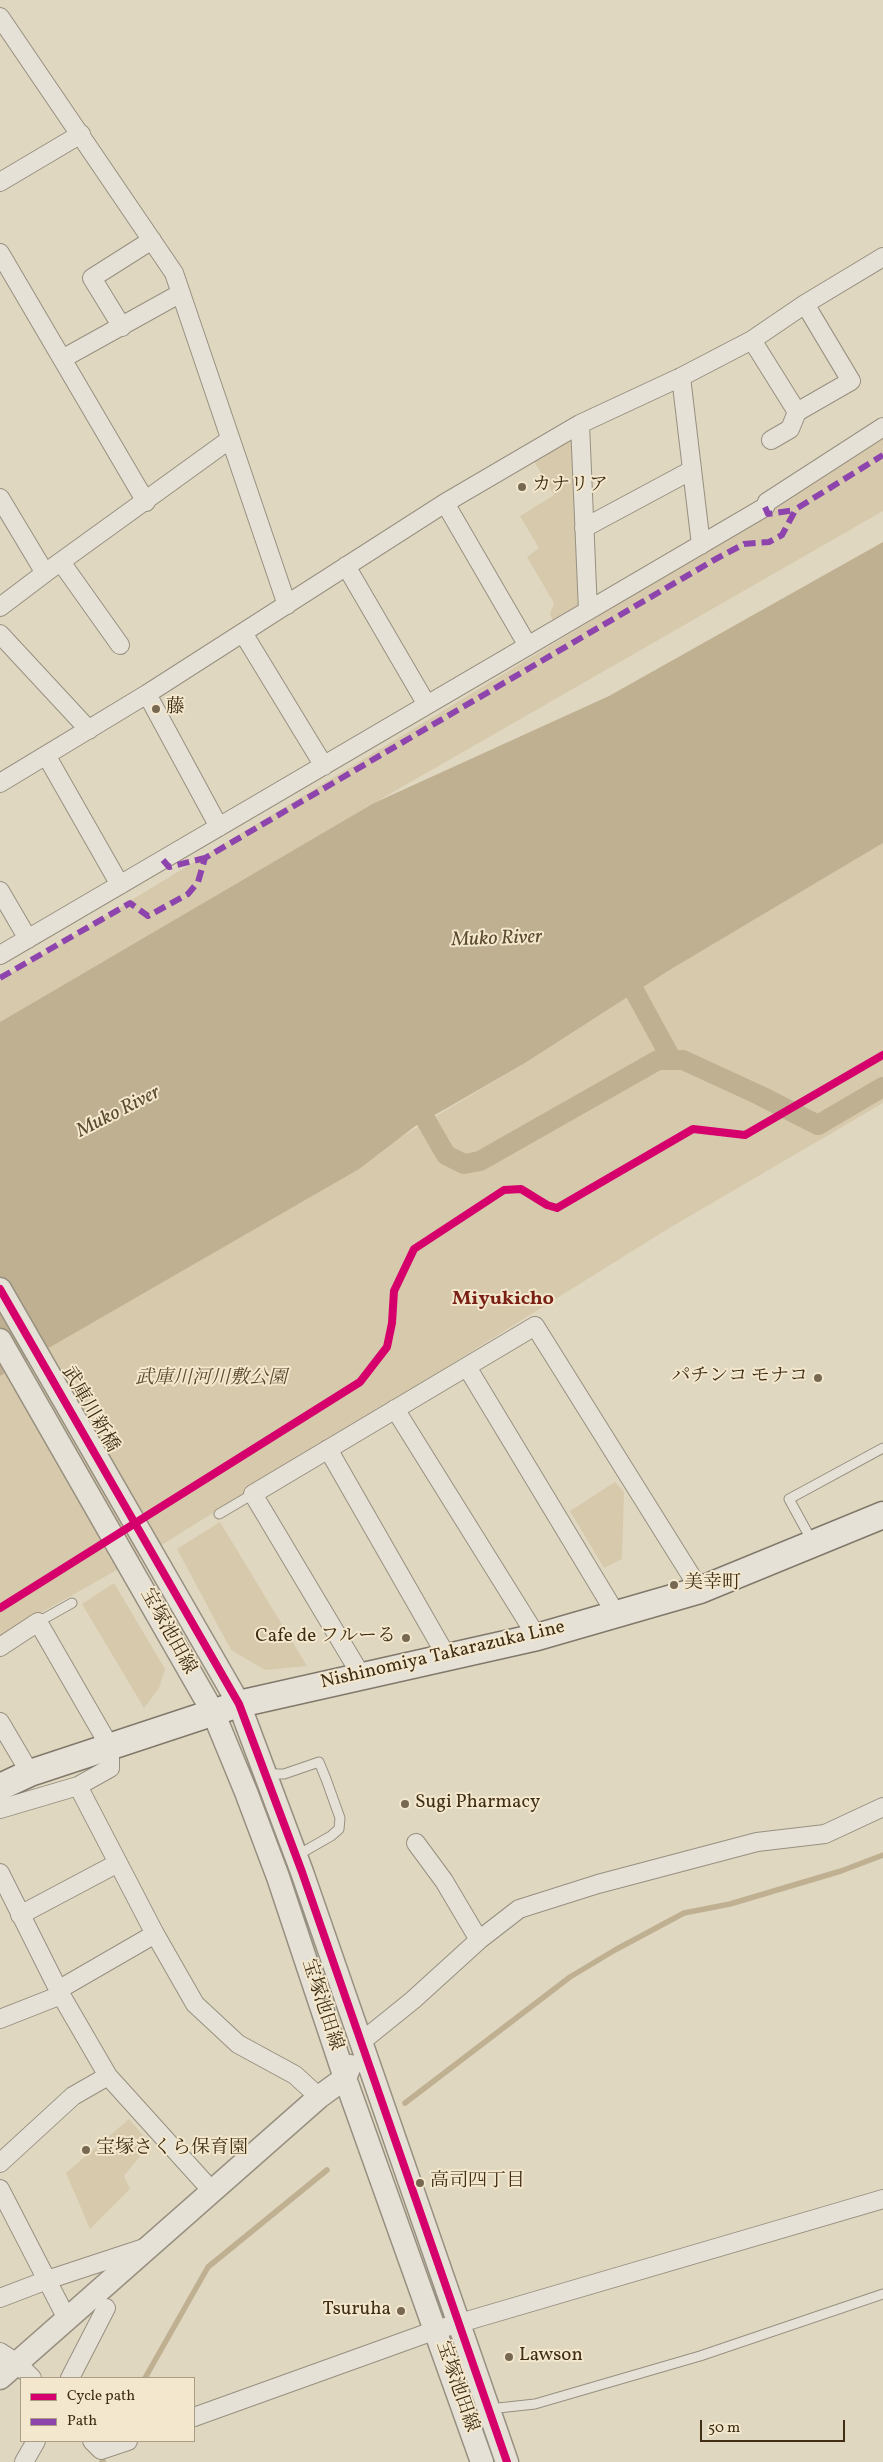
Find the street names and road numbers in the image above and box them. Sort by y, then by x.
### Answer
street label: 武庫川新橋 [55,1363,123,1457]
street label: 宝塚池田線 [134,1585,200,1679]
street label: Nishinomiya Takarazuka Line [319,1617,567,1695]
street label: 宝塚池田線 [295,1956,347,2054]
street label: 宝塚池田線 [430,2338,482,2436]

